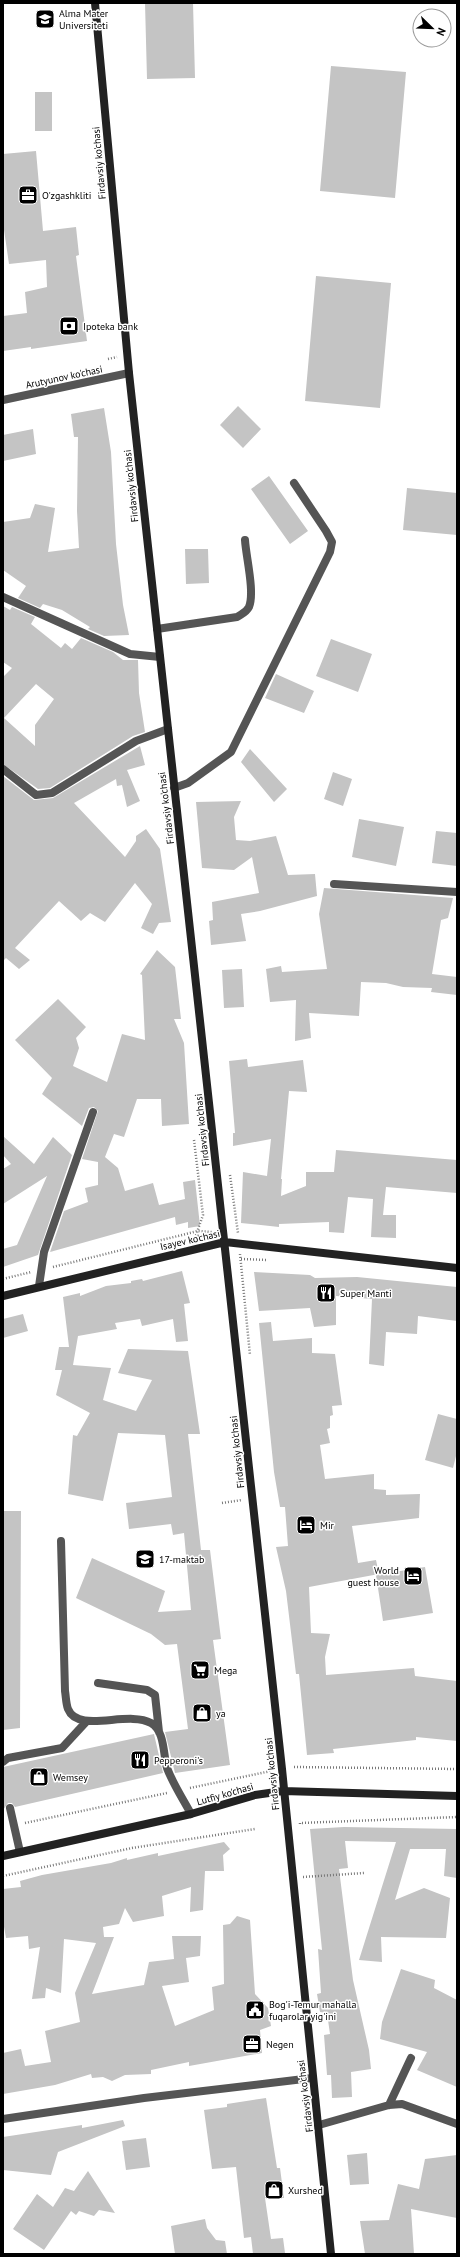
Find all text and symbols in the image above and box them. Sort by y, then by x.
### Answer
place label: Alma Mater Universiteti [59,7,109,32]
school or university icon: Alma Mater Universiteti [34,8,56,30]
north arrow [412,8,452,48]
text: N [433,26,449,38]
street label: Firdavsiy ko'chasi [89,126,109,200]
office icon: O'zgashkliti [17,184,39,206]
place label: O'zgashkliti [42,189,91,202]
bank icon: Ipoteka bank [58,315,80,337]
place label: Ipoteka bank [83,320,138,333]
street label: Arutyunov ko'chasi [24,362,104,392]
street label: Firdavsiy ko'chasi [121,449,141,523]
street label: Firdavsiy ko'chasi [155,771,177,845]
street label: Firdavsiy ko'chasi [192,1093,212,1167]
street label: Isayev ko'chasi [159,1227,221,1253]
restaurant icon: Super Manti [315,1282,337,1304]
place label: Super Manti [340,1287,392,1300]
street label: Firdavsiy ko'chasi [227,1415,247,1489]
hotel icon: Mir [295,1514,317,1536]
place label: Mir [320,1519,335,1532]
school or university icon: 17-maktab [134,1548,156,1570]
place label: 17-maktab [159,1553,204,1566]
place label: World guest house [347,1564,399,1589]
hotel icon: World guest house [402,1565,424,1587]
supermarket icon: Mega [189,1659,211,1681]
place label: Mega [214,1664,237,1677]
shop icon: ya [191,1702,213,1724]
place label: ya [216,1707,226,1720]
street label: Firdavsiy ko'chasi [262,1737,282,1811]
restaurant icon: Pepperoni's [129,1749,151,1771]
place label: Pepperoni's [154,1754,203,1767]
shop icon: Wemsey [28,1766,50,1788]
place label: Wemsey [53,1771,88,1784]
street label: Lutfiy ko'chasi [195,1780,255,1808]
place label: Bog'i-Temur mahalla fuqarolar yig'ini [269,1998,356,2023]
public building icon: Bog'i-Temur mahalla fuqarolar yig'ini [244,1999,266,2021]
office icon: Negen [241,2033,263,2055]
place label: Negen [266,2038,294,2051]
street label: Firdavsiy ko'chasi [294,2059,316,2133]
shop icon: Xurshed [263,2179,285,2201]
place label: Xurshed [288,2184,323,2197]

